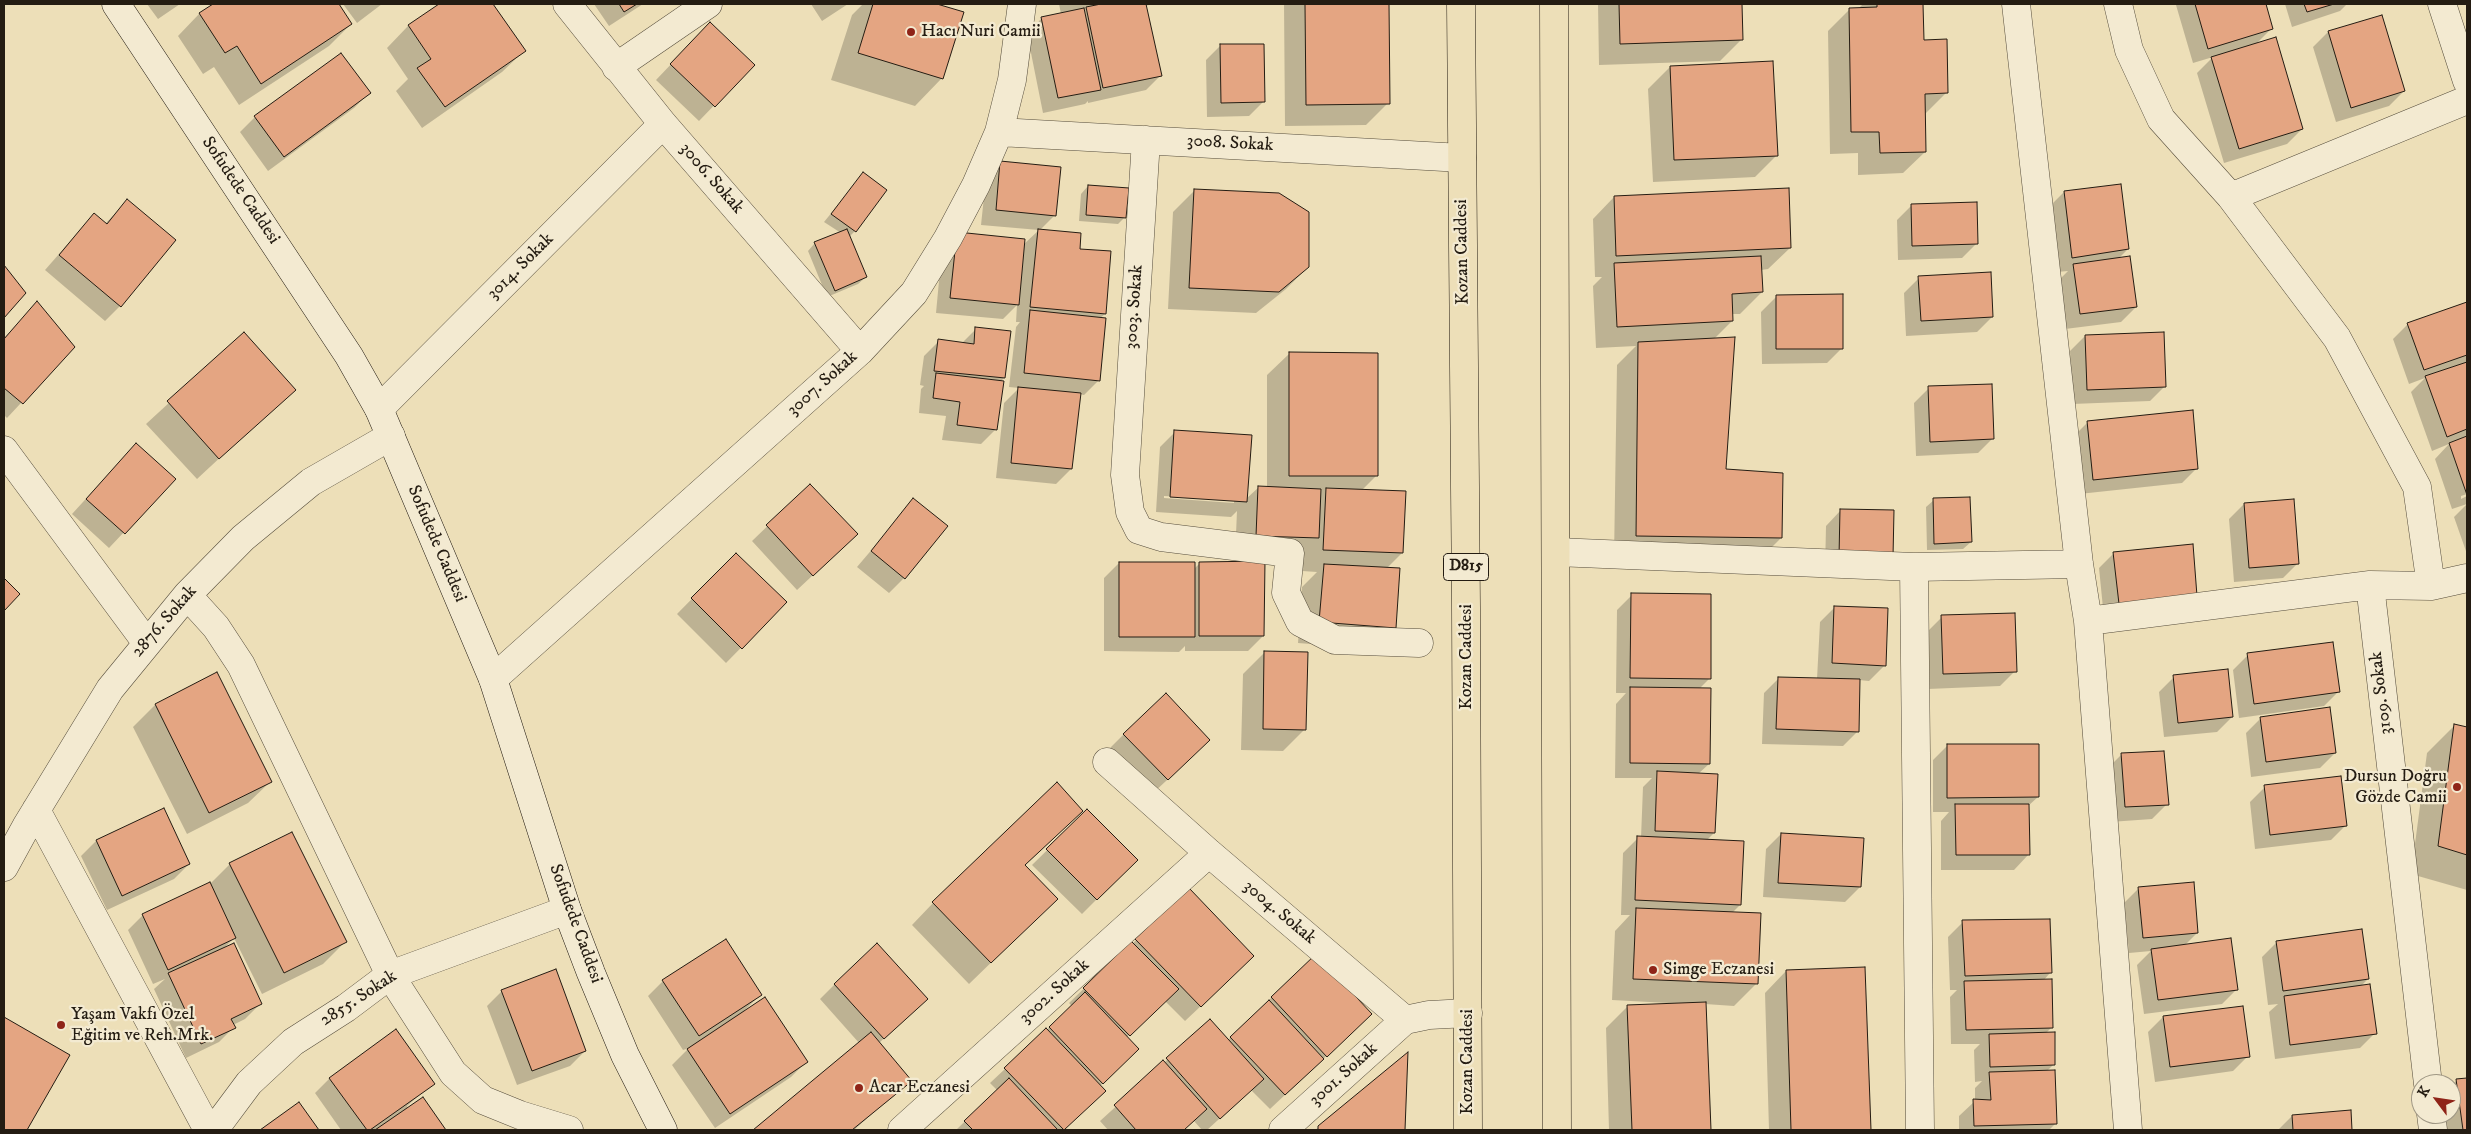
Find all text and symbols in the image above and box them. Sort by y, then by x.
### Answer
place label: Hacı Nuri Camii [921,21,1041,43]
marker: Hacı Nuri Camii [905,26,917,38]
street label: 3008. Sokak [1186,131,1274,157]
street label: Sofudede Caddesi [196,133,284,249]
street label: 3006. Sokak [674,139,748,219]
street label: Kozan Caddesi [1451,199,1475,305]
street label: 3014. Sokak [483,229,559,305]
street label: 3003. Sokak [1121,264,1149,350]
street label: 3007. Sokak [783,347,863,421]
street label: Sofudede Caddesi [402,482,470,606]
road number: D815 [1444,554,1488,580]
street label: 2876. Sokak [128,582,202,662]
street label: Kozan Caddesi [1456,604,1478,710]
street label: 3109. Sokak [2366,650,2398,736]
place label: Dursun Doğru Gözde Camii [2344,766,2447,809]
marker: Dursun Doğru Gözde Camii [2451,781,2463,793]
street label: Sofudede Caddesi [543,862,607,986]
street label: 3004. Sokak [1238,876,1320,950]
street label: 3002. Sokak [1015,955,1095,1029]
place label: Simge Eczanesi [1663,959,1774,981]
marker: Simge Eczanesi [1647,964,1659,976]
street label: 2855. Sokak [317,966,401,1032]
place label: Yaşam Vakfı Özel Eğitim ve Reh.Mrk. [71,1004,213,1046]
street label: Kozan Caddesi [1457,1009,1479,1115]
marker: Yaşam Vakfı Özel Eğitim ve Reh.Mrk. [55,1019,67,1031]
street label: 3001. Sokak [1305,1039,1383,1111]
north arrow [2411,1074,2461,1124]
place label: Acar Eczanesi [869,1077,970,1099]
marker: Acar Eczanesi [853,1082,865,1094]
text: K [2414,1083,2434,1101]

